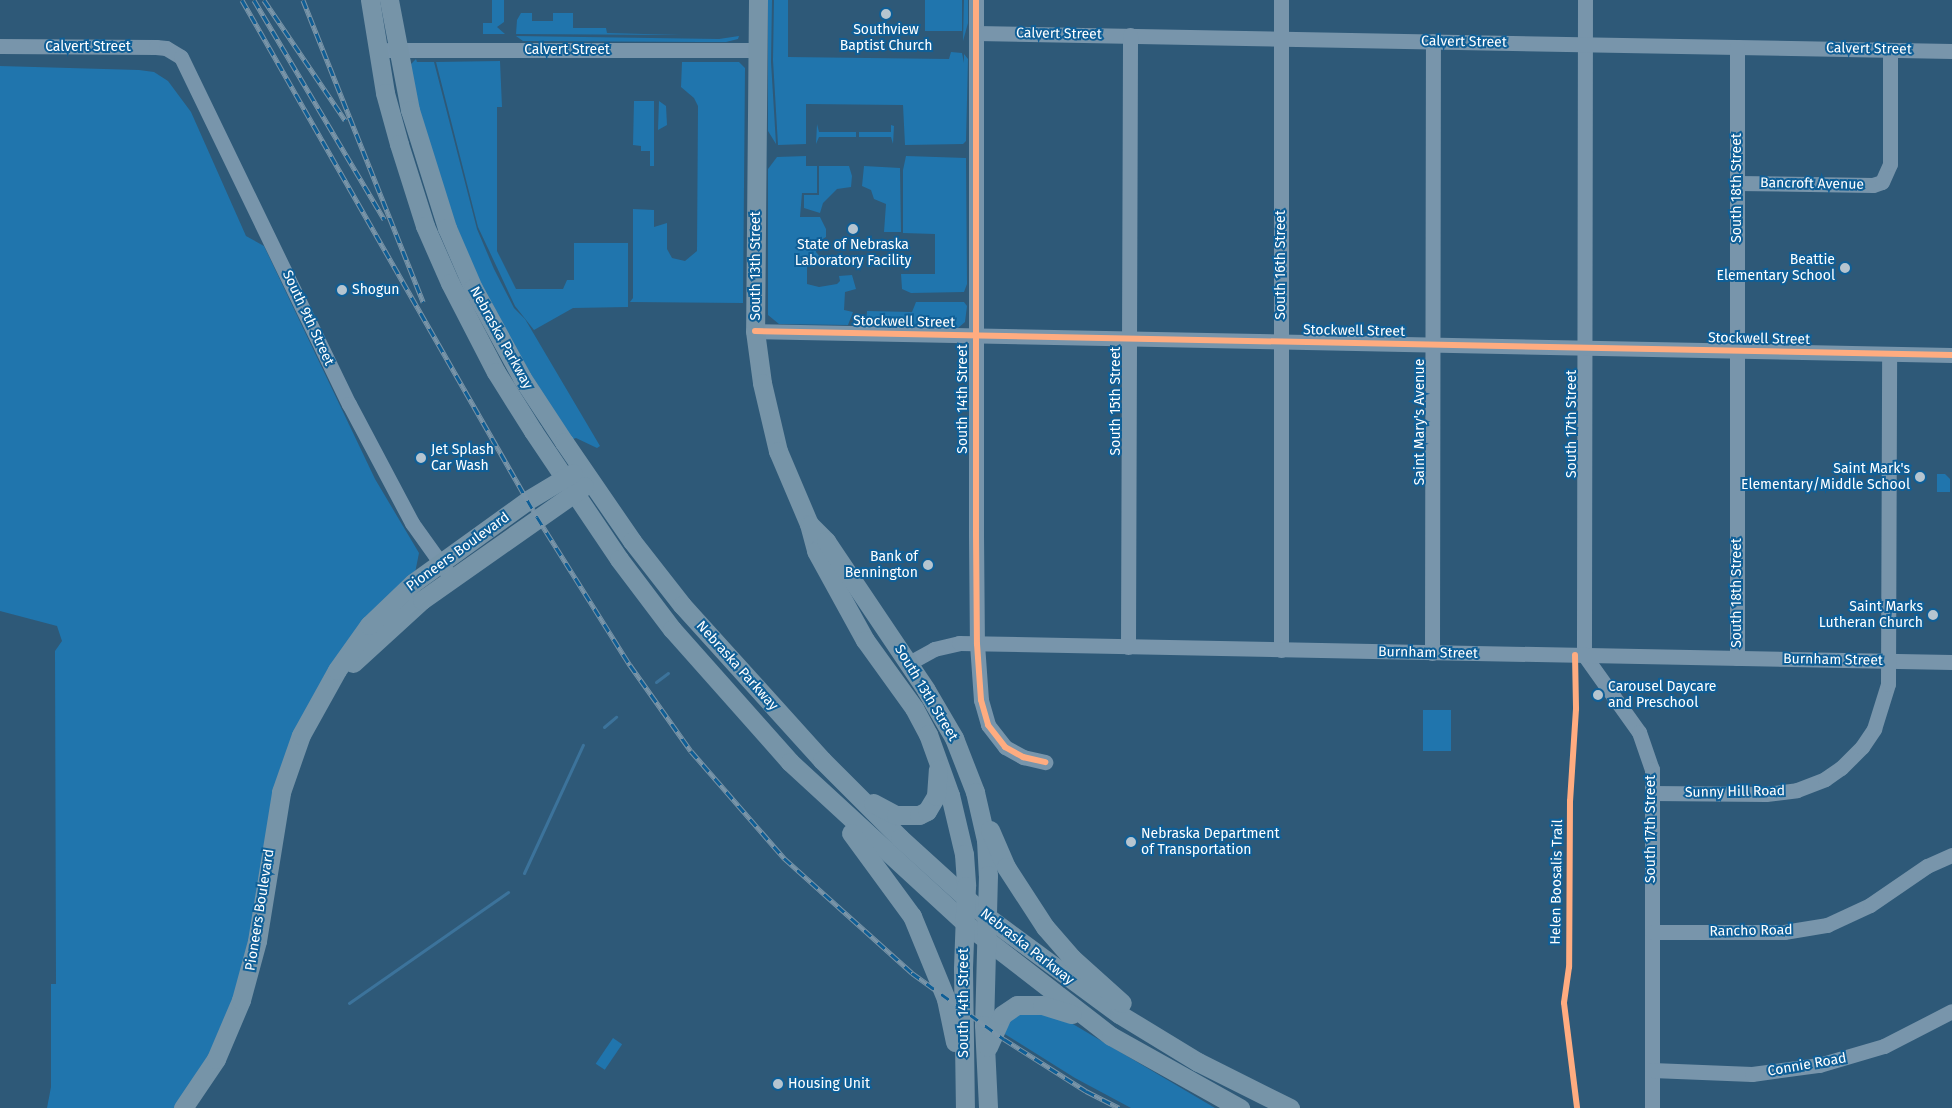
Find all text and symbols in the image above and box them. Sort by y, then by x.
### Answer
marker: Southview Baptist Church [880,8,892,20]
place label: Southview Baptist Church [840,22,932,54]
street label: Calvert Street [1016,25,1102,43]
street label: Calvert Street [1421,33,1507,51]
street label: Calvert Street [45,39,131,55]
street label: Calvert Street [1826,40,1912,58]
street label: Calvert Street [524,42,610,58]
street label: South 18th Street [1729,133,1745,243]
street label: Bancroft Avenue [1760,175,1864,193]
street label: South 16th Street [1273,210,1289,320]
street label: South 13th Street [748,212,764,320]
marker: State of Nebraska Laboratory Facility [847,223,859,235]
place label: State of Nebraska Laboratory Facility [795,237,911,270]
place label: Beattie Elementary School [1717,252,1835,284]
marker: Beattie Elementary School [1839,262,1851,274]
street label: South 9th Street [279,268,337,368]
place label: Shogun [352,282,400,298]
marker: Shogun [336,284,348,296]
street label: Nebraska Parkway [466,284,536,392]
street label: Stockwell Street [853,313,955,331]
street label: Stockwell Street [1303,322,1405,340]
street label: Stockwell Street [1708,330,1810,348]
street label: South 14th Street [955,344,971,454]
street label: South 15th Street [1108,347,1124,455]
street label: Saint Mary's Avenue [1412,359,1428,485]
street label: South 17th Street [1564,370,1580,478]
place label: Jet Splash Car Wash [431,442,494,474]
marker: Jet Splash Car Wash [415,452,427,464]
place label: Saint Mark's Elementary/Middle School [1741,461,1910,494]
marker: Saint Mark's Elementary/Middle School [1914,471,1926,483]
street label: Pioneers Boulevard [403,509,513,595]
street label: South 18th Street [1729,538,1745,648]
place label: Bank of Bennington [845,549,918,582]
marker: Bank of Bennington [922,559,934,571]
place label: Saint Marks Lutheran Church [1819,599,1923,632]
marker: Saint Marks Lutheran Church [1927,609,1939,621]
street label: Nebraska Parkway [692,618,782,714]
street label: South 13th Street [891,642,961,744]
street label: Burnham Street [1378,644,1478,662]
street label: Burnham Street [1783,651,1883,669]
place label: Carousel Daycare and Preschool [1608,679,1716,712]
marker: Carousel Daycare and Preschool [1592,689,1604,701]
street label: South 17th Street [1643,775,1659,883]
street label: Sunny Hill Road [1685,783,1785,801]
street label: Helen Boosalis Trail [1548,819,1566,945]
place label: Nebraska Department of Transportation [1141,826,1280,859]
marker: Nebraska Department of Transportation [1125,836,1137,848]
street label: Pioneers Boulevard [242,848,278,972]
street label: Nebraska Parkway [977,905,1077,989]
street label: Rancho Road [1709,922,1793,940]
street label: South 14th Street [956,948,972,1058]
street label: Connie Road [1766,1050,1848,1080]
place label: Housing Unit [788,1076,870,1092]
marker: Housing Unit [772,1078,784,1090]

